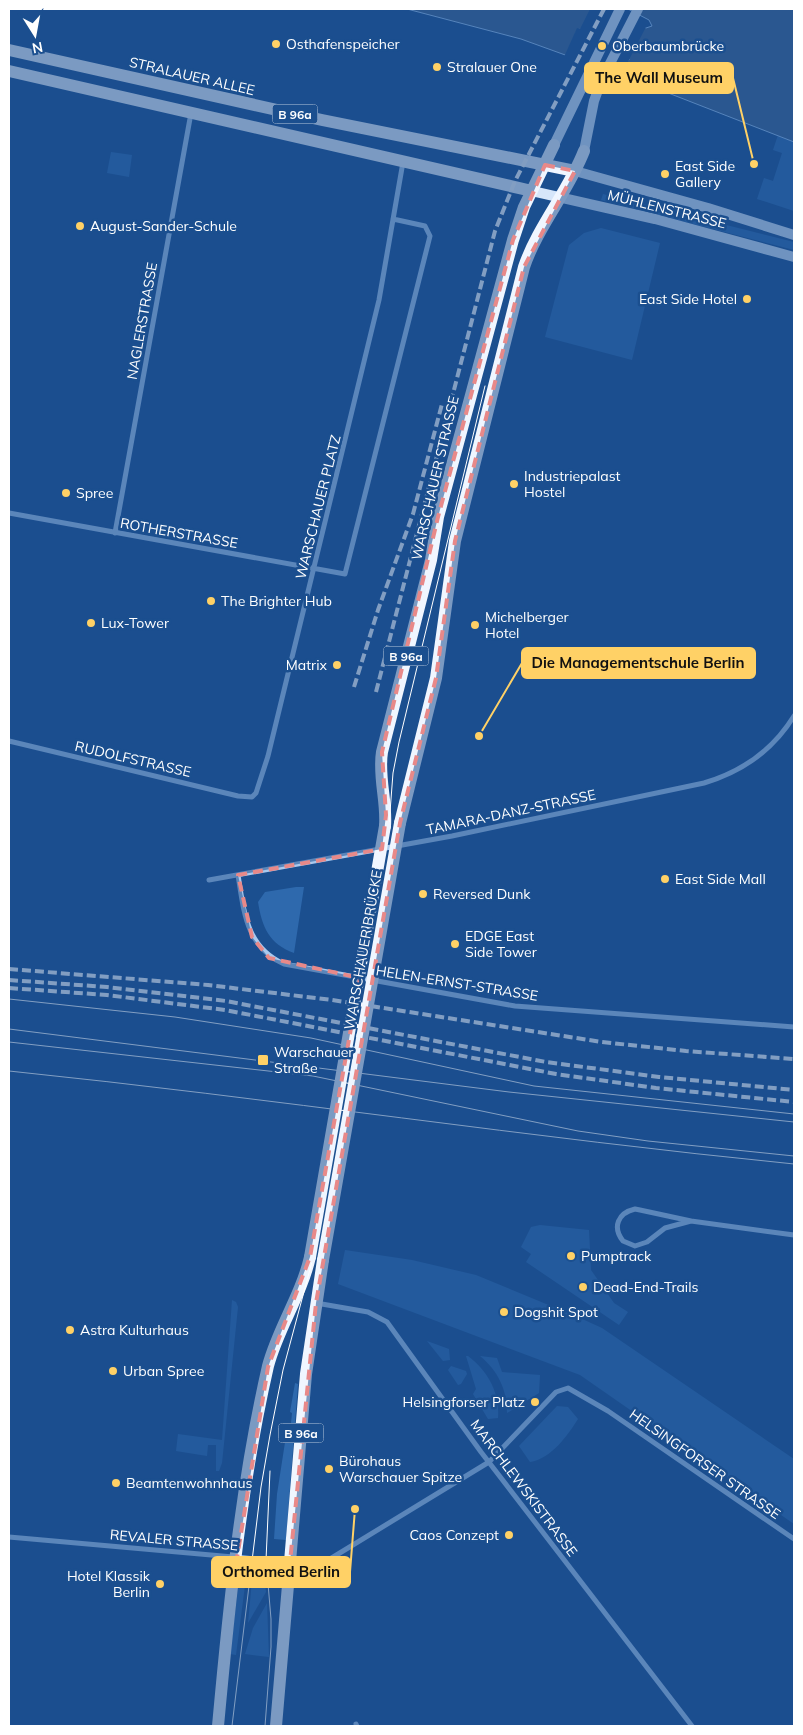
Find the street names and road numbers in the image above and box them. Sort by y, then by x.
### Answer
street label: STRALAUER ALLEE [128,53,256,99]
road number: B 96a [272,105,318,124]
street label: MÜHLENSTRASSE [606,186,728,232]
street label: NAGLERSTRASSE [123,261,161,381]
street label: WARSCHAUER STRASSE [407,394,463,562]
street label: WARSCHAUER PLATZ [291,433,345,581]
street label: ROTHERSTRASSE [119,514,239,552]
road number: B 96a [384,646,428,666]
street label: RUDOLFSTRASSE [73,737,193,781]
street label: TAMARA-DANZ-STRASSE [425,785,597,839]
street label: WARSCHAUER BRÜCKE [340,869,386,1031]
street label: HELEN-ERNST-STRASSE [375,961,539,1005]
street label: HELSINGFORSER STRASSE [626,1405,784,1523]
street label: MARCHLEWSKISTRASSE [467,1416,581,1560]
road number: B 96a [278,1424,324,1442]
street label: REVALER STRASSE [109,1525,239,1555]

